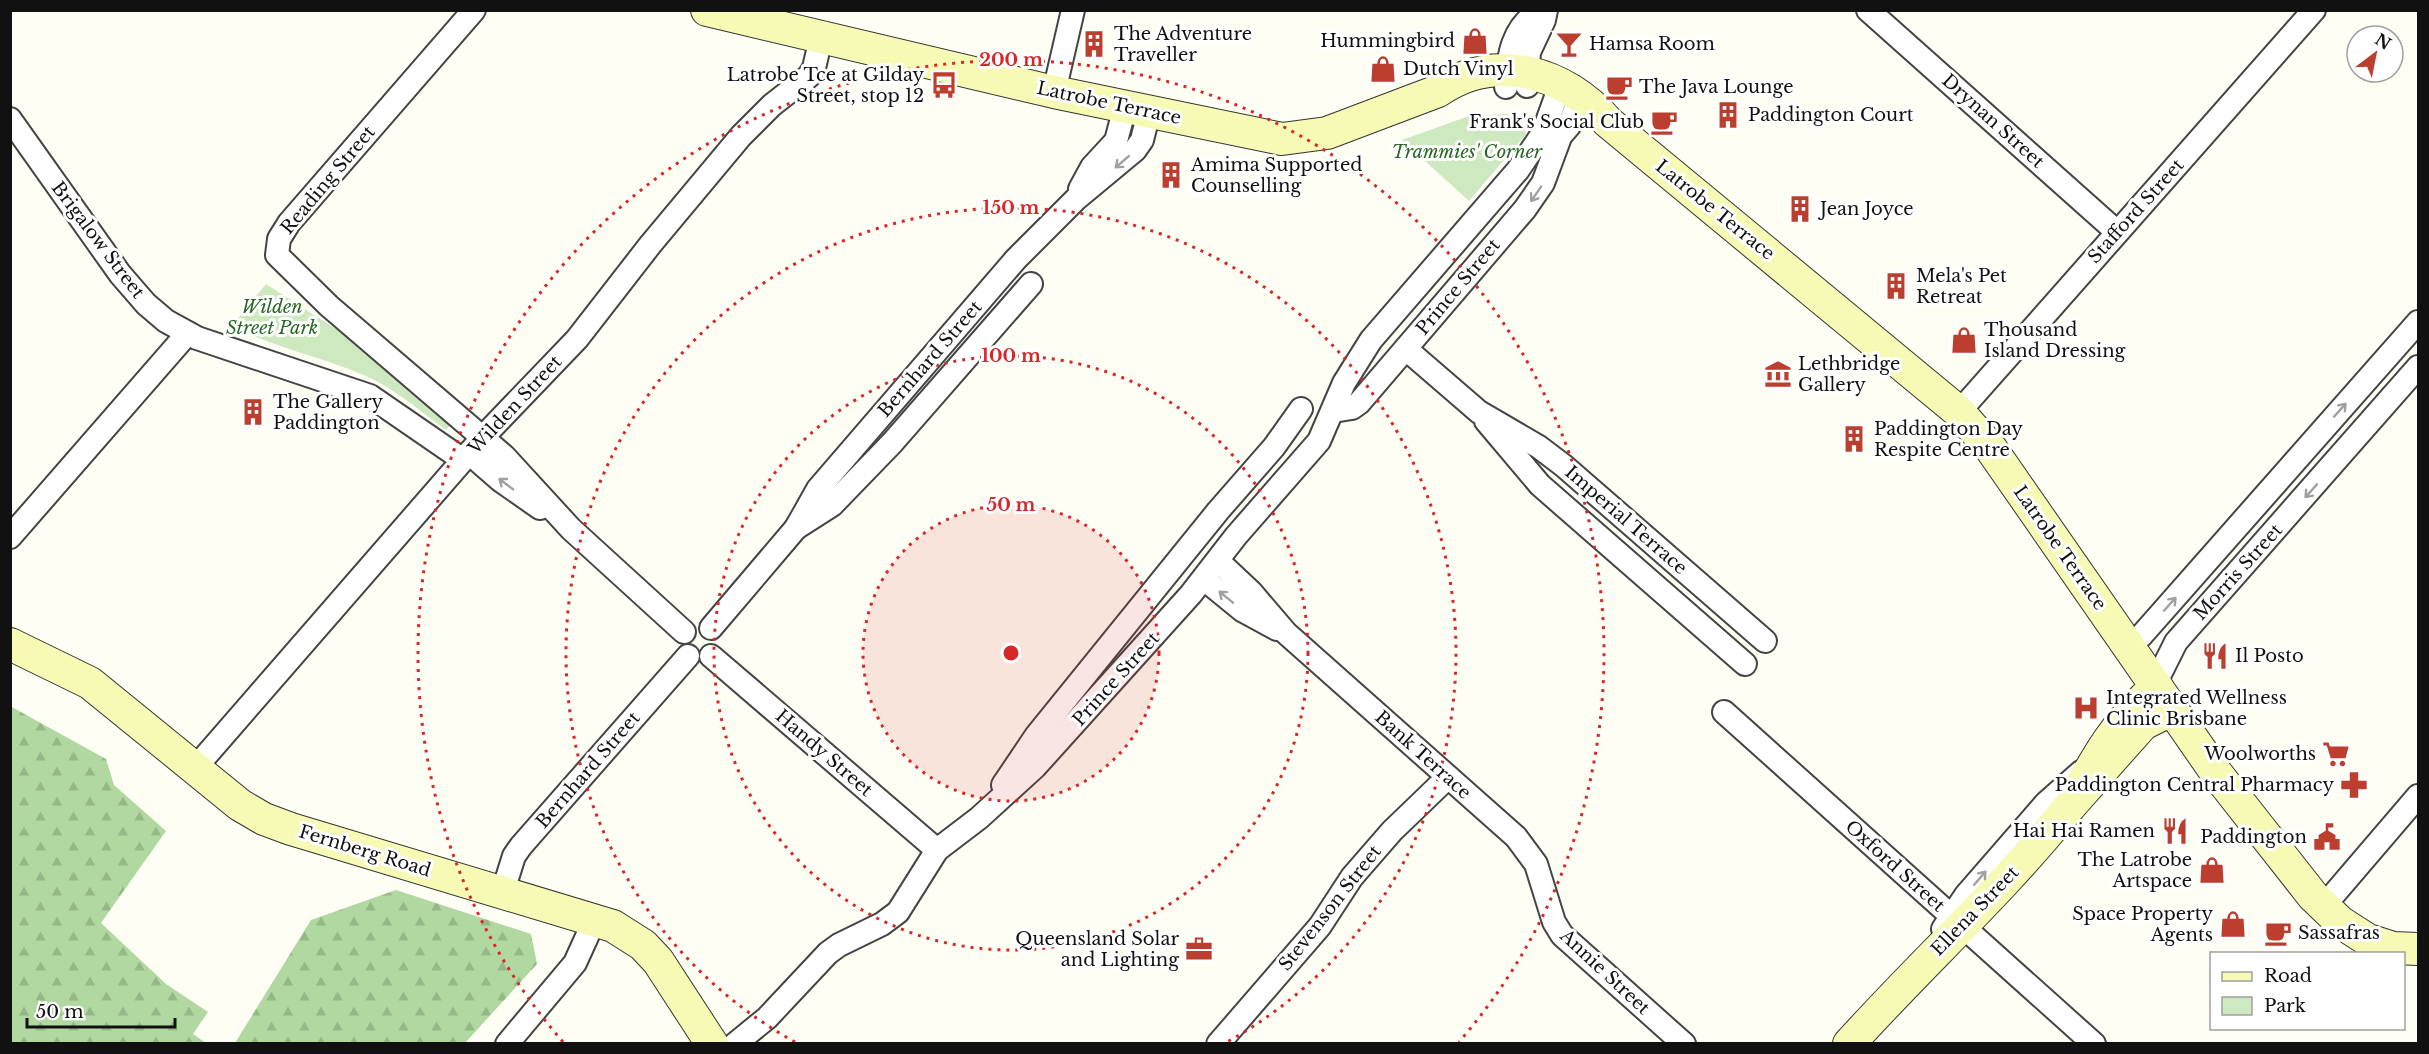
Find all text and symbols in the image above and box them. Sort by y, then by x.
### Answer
place label: The Adventure Traveller [1114,23,1252,66]
north arrow [2345,24,2405,84]
shop icon: Hummingbird [1460,26,1490,56]
building icon: The Adventure Traveller [1079,29,1109,59]
bar icon: Hamsa Room [1554,29,1584,59]
text: N [2371,29,2395,54]
place label: Hummingbird [1320,30,1455,52]
place label: Hamsa Room [1589,33,1715,55]
text: 200 m [979,49,1043,71]
shop icon: Dutch Vinyl [1368,54,1398,84]
place label: Dutch Vinyl [1403,58,1514,80]
place label: Latrobe Tce at Gilday Street, stop 12 [727,64,924,107]
street label: Drynan Street [1937,69,2049,173]
bus stop icon: Latrobe Tce at Gilday Street, stop 12 [929,70,959,100]
cafe icon: The Java Lounge [1604,72,1634,102]
place label: The Java Lounge [1639,76,1794,98]
street label: Latrobe Terrace [1035,77,1183,129]
building icon: Paddington Court [1713,100,1743,130]
place label: Paddington Court [1748,104,1914,126]
cafe icon: Frank's Social Club [1649,107,1679,137]
place label: Frank's Social Club [1469,111,1644,133]
street label: Reading Street [276,121,380,239]
park label: Trammies' Corner [1392,141,1543,163]
place label: Amima Supported Counselling [1190,154,1362,197]
street label: Stafford Street [2083,154,2189,268]
street label: Latrobe Terrace [1651,155,1779,265]
one-way arrow [1114,156,1130,169]
building icon: Amima Supported Counselling [1156,160,1186,190]
street label: Brigalow Street [47,177,149,303]
one-way arrow [1530,185,1542,201]
building icon: Jean Joyce [1785,194,1815,224]
text: 150 m [983,197,1040,219]
place label: Jean Joyce [1818,198,1914,220]
street label: Prince Street [1411,234,1505,340]
place label: Mela's Pet Retreat [1916,265,2007,308]
building icon: Mela's Pet Retreat [1881,271,1911,301]
park label: Wilden Street Park [226,296,318,339]
street label: Bernhard Street [873,296,987,422]
place label: Thousand Island Dressing [1984,319,2126,362]
shop icon: Thousand Island Dressing [1949,325,1979,355]
text: 100 m [981,345,1041,367]
street label: Wilden Street [463,351,567,460]
place label: Lethbridge Gallery [1798,353,1900,396]
museum icon: Lethbridge Gallery [1763,359,1793,389]
place label: The Gallery Paddington [273,391,384,434]
building icon: The Gallery Paddington [238,397,268,427]
one-way arrow [2333,403,2347,418]
place label: Paddington Day Respite Centre [1874,418,2023,461]
building icon: Paddington Day Respite Centre [1839,424,1869,454]
street label: Imperial Terrace [1561,461,1691,579]
one-way arrow [498,478,514,490]
street label: Latrobe Terrace [2009,482,2111,614]
one-way arrow [2304,483,2318,498]
text: 50 m [987,494,1036,516]
street label: Morris Street [2189,519,2287,625]
one-way arrow [1218,591,1234,604]
one-way arrow [2163,597,2177,612]
street label: Prince Street [1068,627,1164,730]
restaurant icon: Il Posto [2200,641,2230,671]
centre of rings [1001,643,1021,663]
place label: Il Posto [2235,645,2304,667]
place label: Integrated Wellness Clinic Brisbane [2106,687,2287,730]
hospital icon: Integrated Wellness Clinic Brisbane [2071,693,2101,723]
street label: Handy Street [771,705,877,801]
street label: Bank Terrace [1370,706,1476,804]
street label: Bernhard Street [531,707,645,833]
supermarket icon: Woolworths [2321,739,2351,769]
place label: Woolworths [2203,743,2316,765]
pharmacy icon: Paddington Central Pharmacy [2339,770,2369,800]
place label: Paddington Central Pharmacy [2055,774,2334,796]
street label: Oxford Street [1841,816,1949,917]
restaurant icon: Hai Hai Ramen [2160,816,2190,846]
street label: Fernberg Road [296,820,434,882]
place label: Hai Hai Ramen [2013,820,2155,842]
public building icon: Paddington [2312,822,2342,852]
place label: Paddington [2200,826,2307,848]
street label: Stevenson Street [1274,841,1386,975]
place label: The Latrobe Artspace [2078,849,2192,892]
shop icon: The Latrobe Artspace [2197,855,2227,885]
street label: Ellena Street [1927,861,2024,961]
one-way arrow [1973,871,1987,886]
place label: Space Property Agents [2072,903,2213,946]
shop icon: Space Property Agents [2218,909,2248,939]
cafe icon: Sassafras [2263,918,2293,948]
place label: Sassafras [2298,922,2380,944]
street label: Annie Street [1555,924,1654,1019]
place label: Queensland Solar and Lighting [1015,928,1179,971]
office icon: Queensland Solar and Lighting [1184,934,1214,964]
legend [2210,952,2405,1030]
text: Road [2264,965,2312,987]
scale bar [27,991,176,1029]
text: Park [2264,995,2306,1017]
text: 50 m [36,1001,84,1023]

